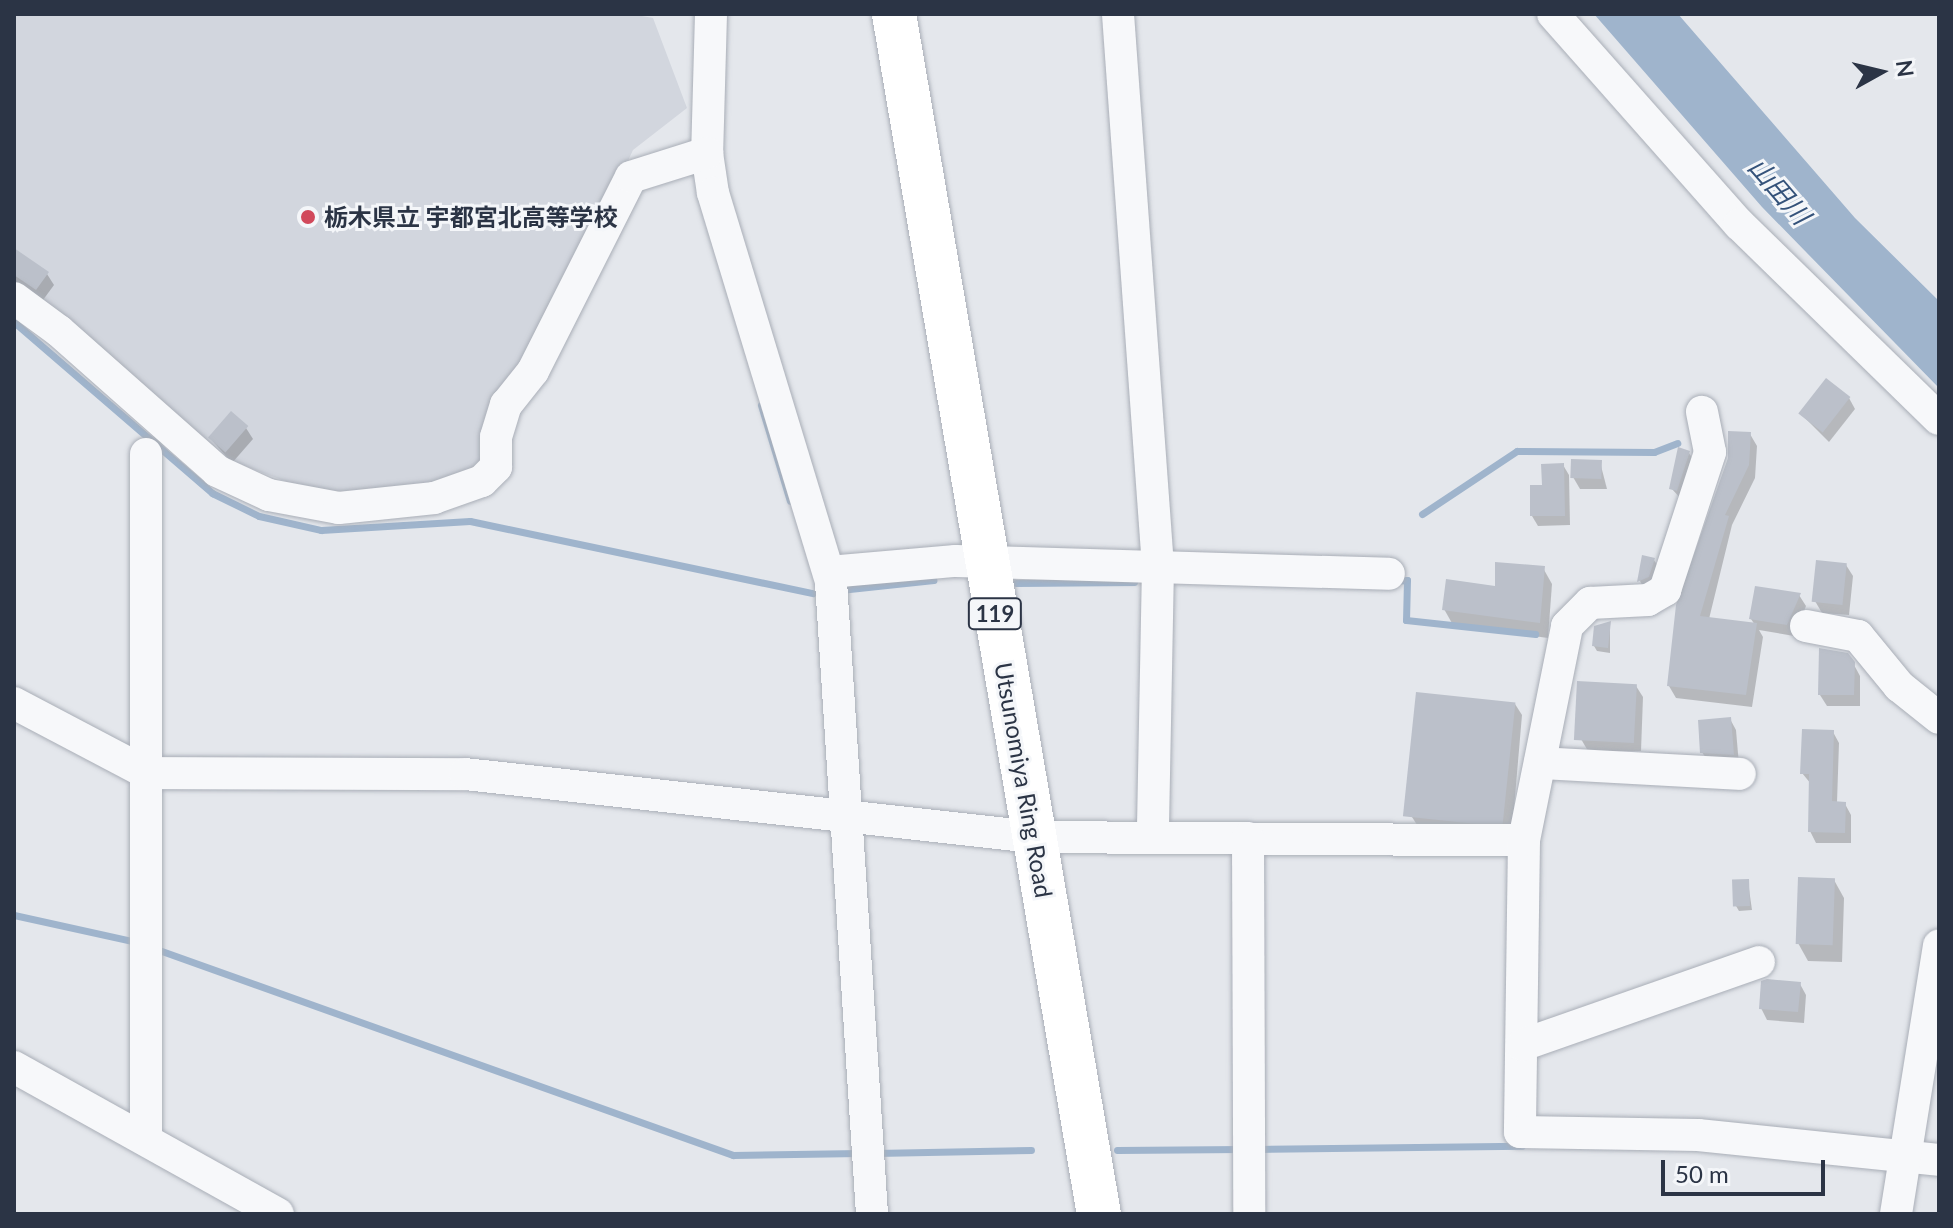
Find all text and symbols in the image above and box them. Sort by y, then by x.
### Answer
north arrow [1841,32,1921,112]
text: N [1891,58,1920,79]
water label: 山田川 [1742,151,1816,231]
place label: 栃木県立 宇都宮北高等学校 [324,203,618,231]
marker: 栃木県立 宇都宮北高等学校 [299,208,317,226]
road number: 119 [967,596,1023,632]
street label: Utsunomiya Ring Road [989,660,1059,900]
scale bar [1665,1144,1829,1194]
text: 50 m [1675,1159,1729,1188]

